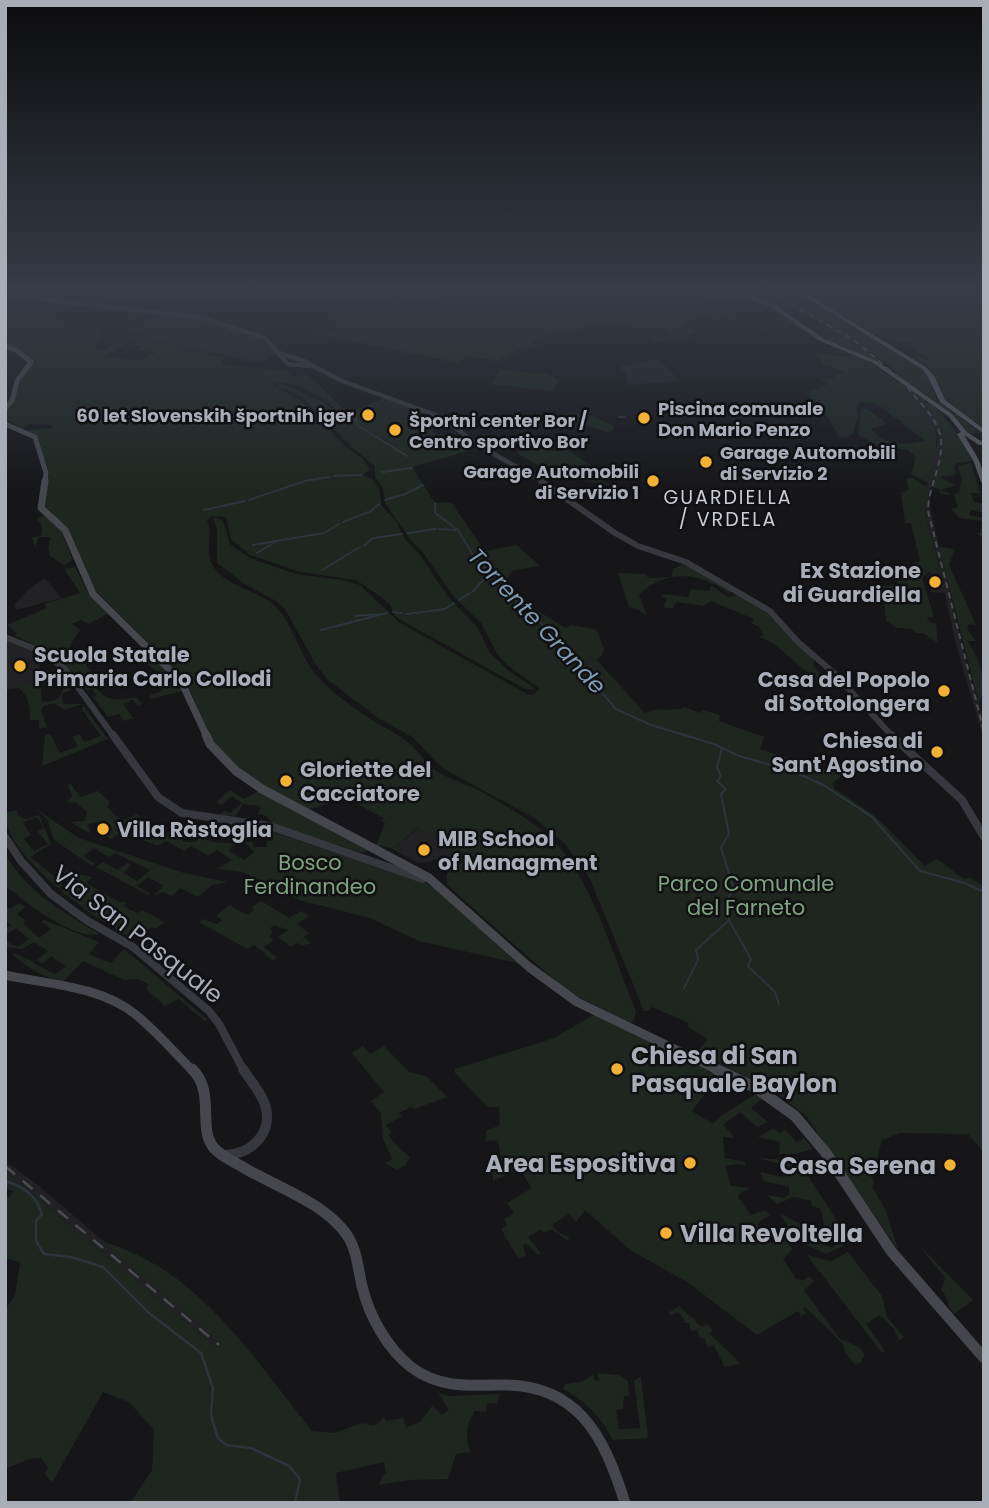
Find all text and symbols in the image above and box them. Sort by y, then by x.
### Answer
place label: Piscina comunale Don Mario Penzo [658,396,823,442]
place label: 60 let Slovenskih športnih iger [76,403,354,428]
marker: 60 let Slovenskih športnih iger [360,407,376,423]
place label: Športni center Bor / Centro sportivo Bor [409,408,588,454]
marker: Piscina comunale Don Mario Penzo [636,410,652,426]
marker: Športni center Bor / Centro sportivo Bor [387,422,403,438]
place label: Garage Automobili di Servizio 2 [720,440,896,486]
marker: Garage Automobili di Servizio 2 [698,454,714,470]
place label: Garage Automobili di Servizio 1 [463,459,639,505]
marker: Garage Automobili di Servizio 1 [645,473,661,489]
district label: GUARDIELLA / VRDELA [663,484,793,533]
water label: Torrente Grande [461,541,613,701]
place label: Ex Stazione di Guardiella [783,556,921,609]
marker: Ex Stazione di Guardiella [927,574,943,590]
place label: Scuola Statale Primaria Carlo Collodi [34,640,272,693]
marker: Scuola Statale Primaria Carlo Collodi [12,658,28,674]
place label: Casa del Popolo di Sottolongera [758,665,930,718]
marker: Casa del Popolo di Sottolongera [936,683,952,699]
place label: Chiesa di Sant'Agostino [771,726,923,779]
marker: Chiesa di Sant'Agostino [929,744,945,760]
place label: Gloriette del Cacciatore [300,755,432,808]
marker: Gloriette del Cacciatore [278,773,294,789]
place label: Villa Ràstoglia [117,815,272,844]
marker: Villa Ràstoglia [95,821,111,837]
place label: MIB School of Managment [438,824,597,877]
marker: MIB School of Managment [416,842,432,858]
park label: Bosco Ferdinandeo [244,848,376,901]
street label: Via San Pasquale [46,857,230,1011]
park label: Parco Comunale del Farneto [658,869,834,922]
place label: Chiesa di San Pasquale Baylon [631,1039,837,1100]
marker: Chiesa di San Pasquale Baylon [609,1061,625,1077]
place label: Area Espositiva [485,1147,676,1180]
place label: Casa Serena [780,1149,936,1182]
marker: Area Espositiva [682,1155,698,1171]
marker: Casa Serena [942,1157,958,1173]
place label: Villa Revoltella [680,1217,863,1250]
marker: Villa Revoltella [658,1225,674,1241]

